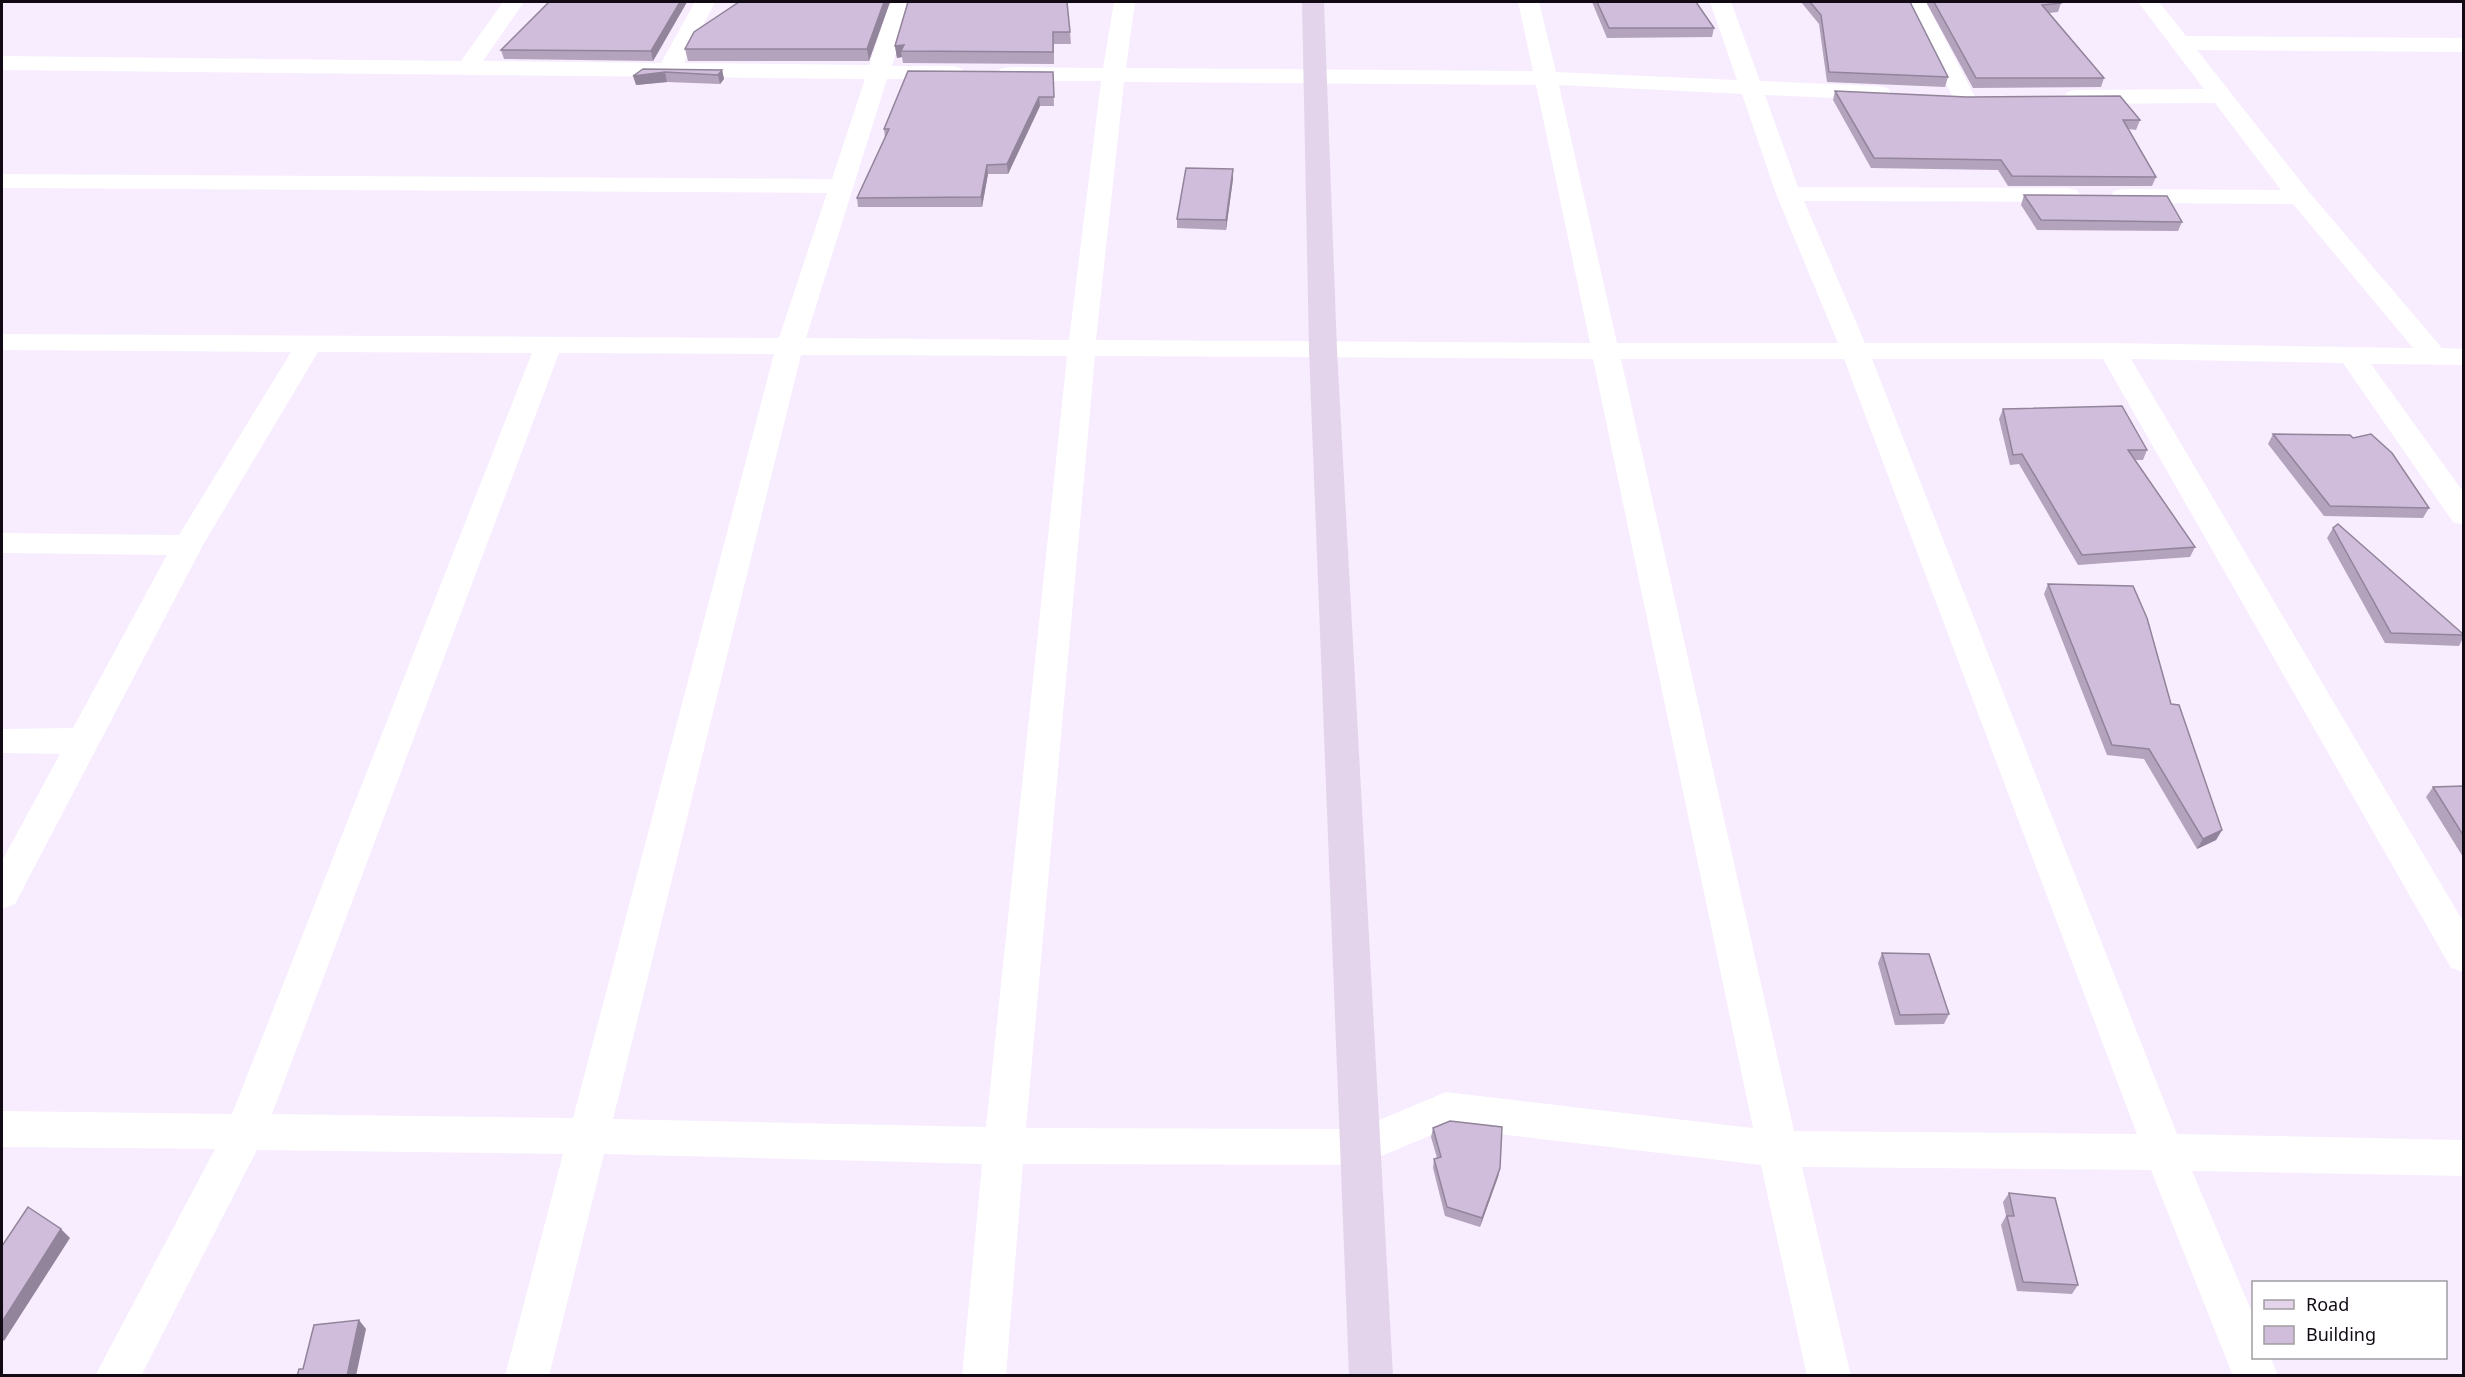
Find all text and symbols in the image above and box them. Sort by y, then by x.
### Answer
legend [2252,1281,2447,1359]
text: Road [2306,1292,2349,1316]
text: Building [2306,1322,2376,1346]

